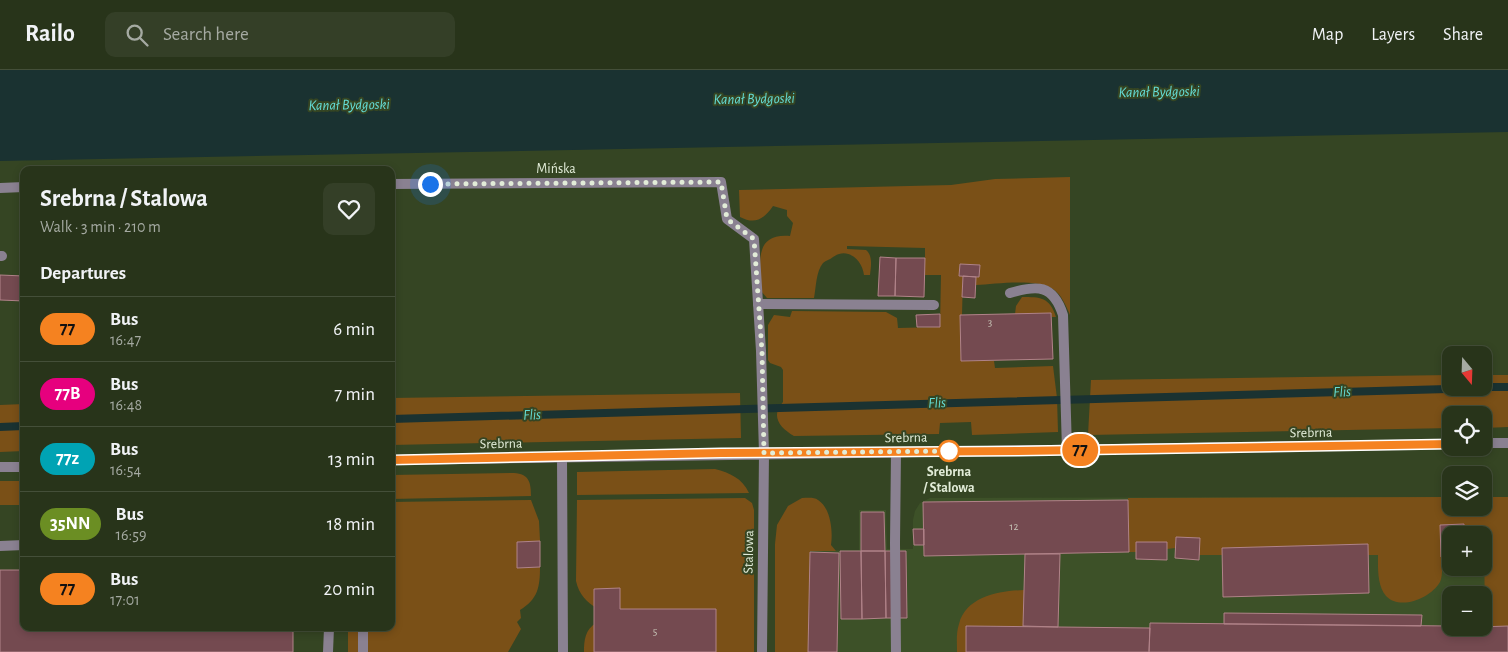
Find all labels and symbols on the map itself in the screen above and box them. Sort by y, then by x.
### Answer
water label: Kanał Bydgoski [1118,84,1200,100]
water label: Kanał Bydgoski [713,91,795,107]
water label: Kanał Bydgoski [308,97,390,113]
street label: Mińska [536,162,576,176]
your location [418,172,443,197]
house number: 3 [988,317,993,328]
north arrow [1442,346,1492,396]
water label: Flis [1333,384,1351,400]
water label: Flis [928,395,946,411]
water label: Flis [523,407,541,423]
street label: Srebrna [1290,426,1333,440]
street label: Srebrna [885,431,928,445]
line badge: 77 [1058,434,1102,466]
street label: Srebrna [480,437,523,451]
marker: Srebrna / Stalowa [938,440,960,462]
place label: Srebrna / Stalowa [922,465,975,495]
house number: 12 [1010,521,1018,532]
street label: Stalowa [742,530,756,574]
house number: 5 [653,626,658,637]

